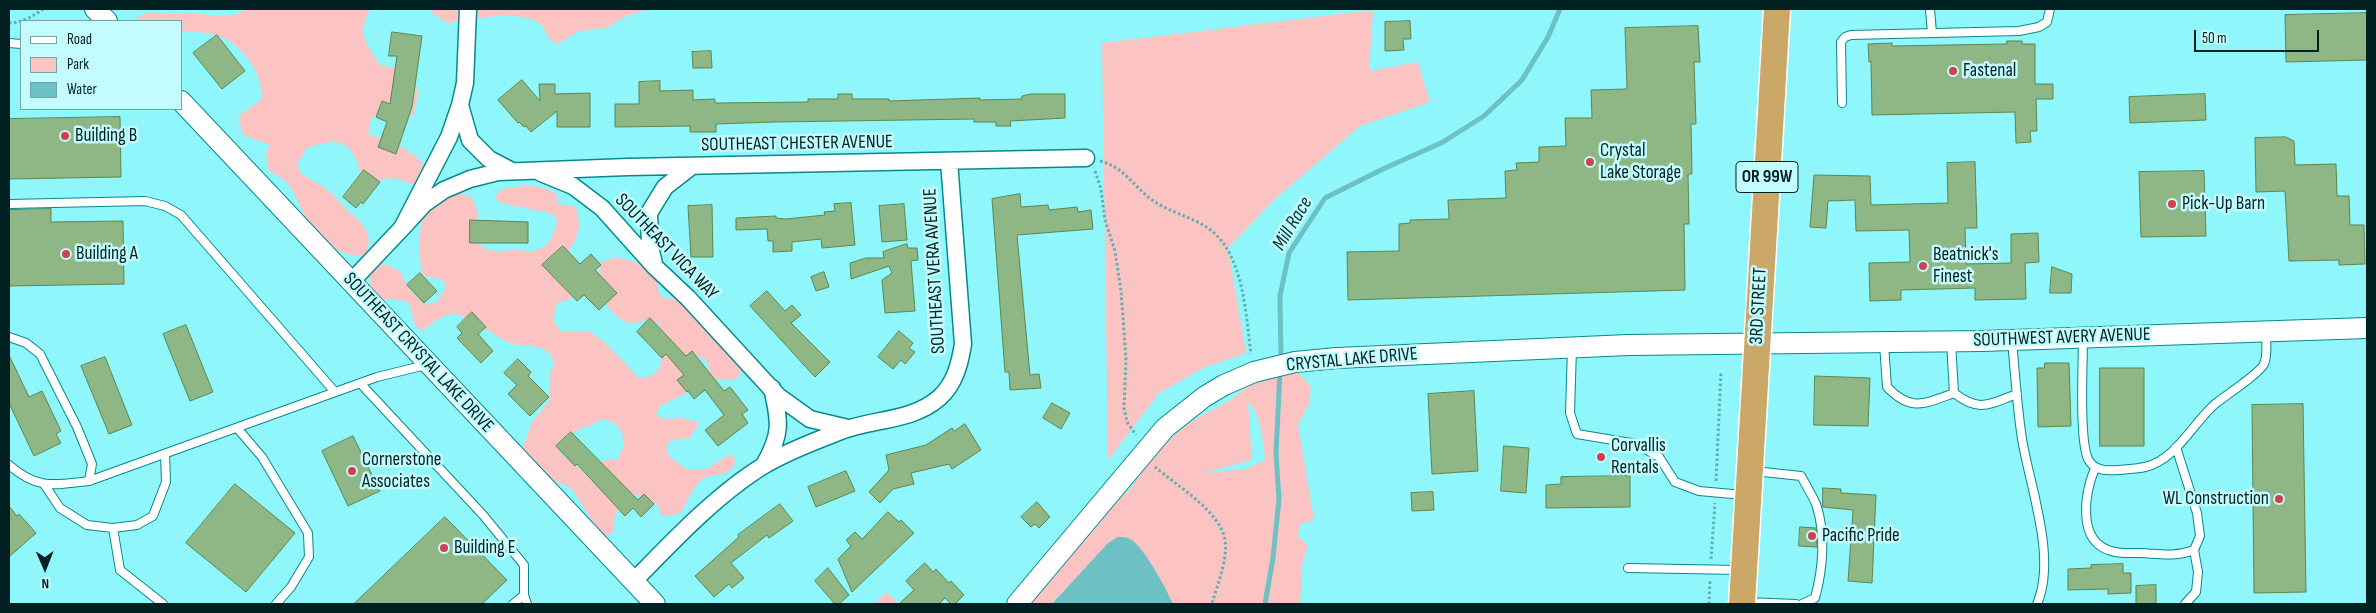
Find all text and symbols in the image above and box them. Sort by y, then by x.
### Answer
legend [20,20,182,110]
scale bar [2196,20,2321,52]
text: 50 m [2202,29,2227,48]
text: Road [67,30,92,49]
text: Park [67,55,89,74]
place label: Fastenal [1963,60,2016,82]
marker: Fastenal [1947,65,1959,77]
text: Water [67,80,97,99]
place label: Building B [75,125,137,147]
marker: Building B [59,130,71,142]
street label: SOUTHEAST CHESTER AVENUE [701,131,893,157]
place label: Crystal Lake Storage [1600,140,1681,184]
marker: Crystal Lake Storage [1584,156,1596,168]
road number: OR 99W [1736,162,1798,192]
street label: SOUTHEAST VERA AVENUE [919,188,951,354]
street label: SOUTHEAST VICA WAY [610,189,722,305]
water label: Mill Race [1268,193,1318,255]
place label: Pick-Up Barn [2182,193,2265,215]
marker: Pick-Up Barn [2166,198,2178,210]
place label: Building A [76,243,138,265]
place label: Beatnick's Finest [1933,244,1999,288]
marker: Building A [60,248,72,260]
marker: Beatnick's Finest [1917,260,1929,272]
street label: 3RD STREET [1746,267,1772,345]
street label: SOUTHEAST CRYSTAL LAKE DRIVE [338,268,498,438]
street label: SOUTHWEST AVERY AVENUE [1973,324,2151,352]
street label: CRYSTAL LAKE DRIVE [1285,343,1419,377]
place label: Corvallis Rentals [1611,435,1666,479]
place label: Cornerstone Associates [362,449,441,493]
marker: Corvallis Rentals [1595,451,1607,463]
marker: Cornerstone Associates [346,465,358,477]
place label: WL Construction [2163,488,2269,510]
marker: WL Construction [2273,493,2285,505]
place label: Pacific Pride [1822,525,1900,547]
marker: Pacific Pride [1806,530,1818,542]
place label: Building E [454,537,515,559]
marker: Building E [438,542,450,554]
north arrow [20,543,70,593]
text: N [41,575,49,592]

